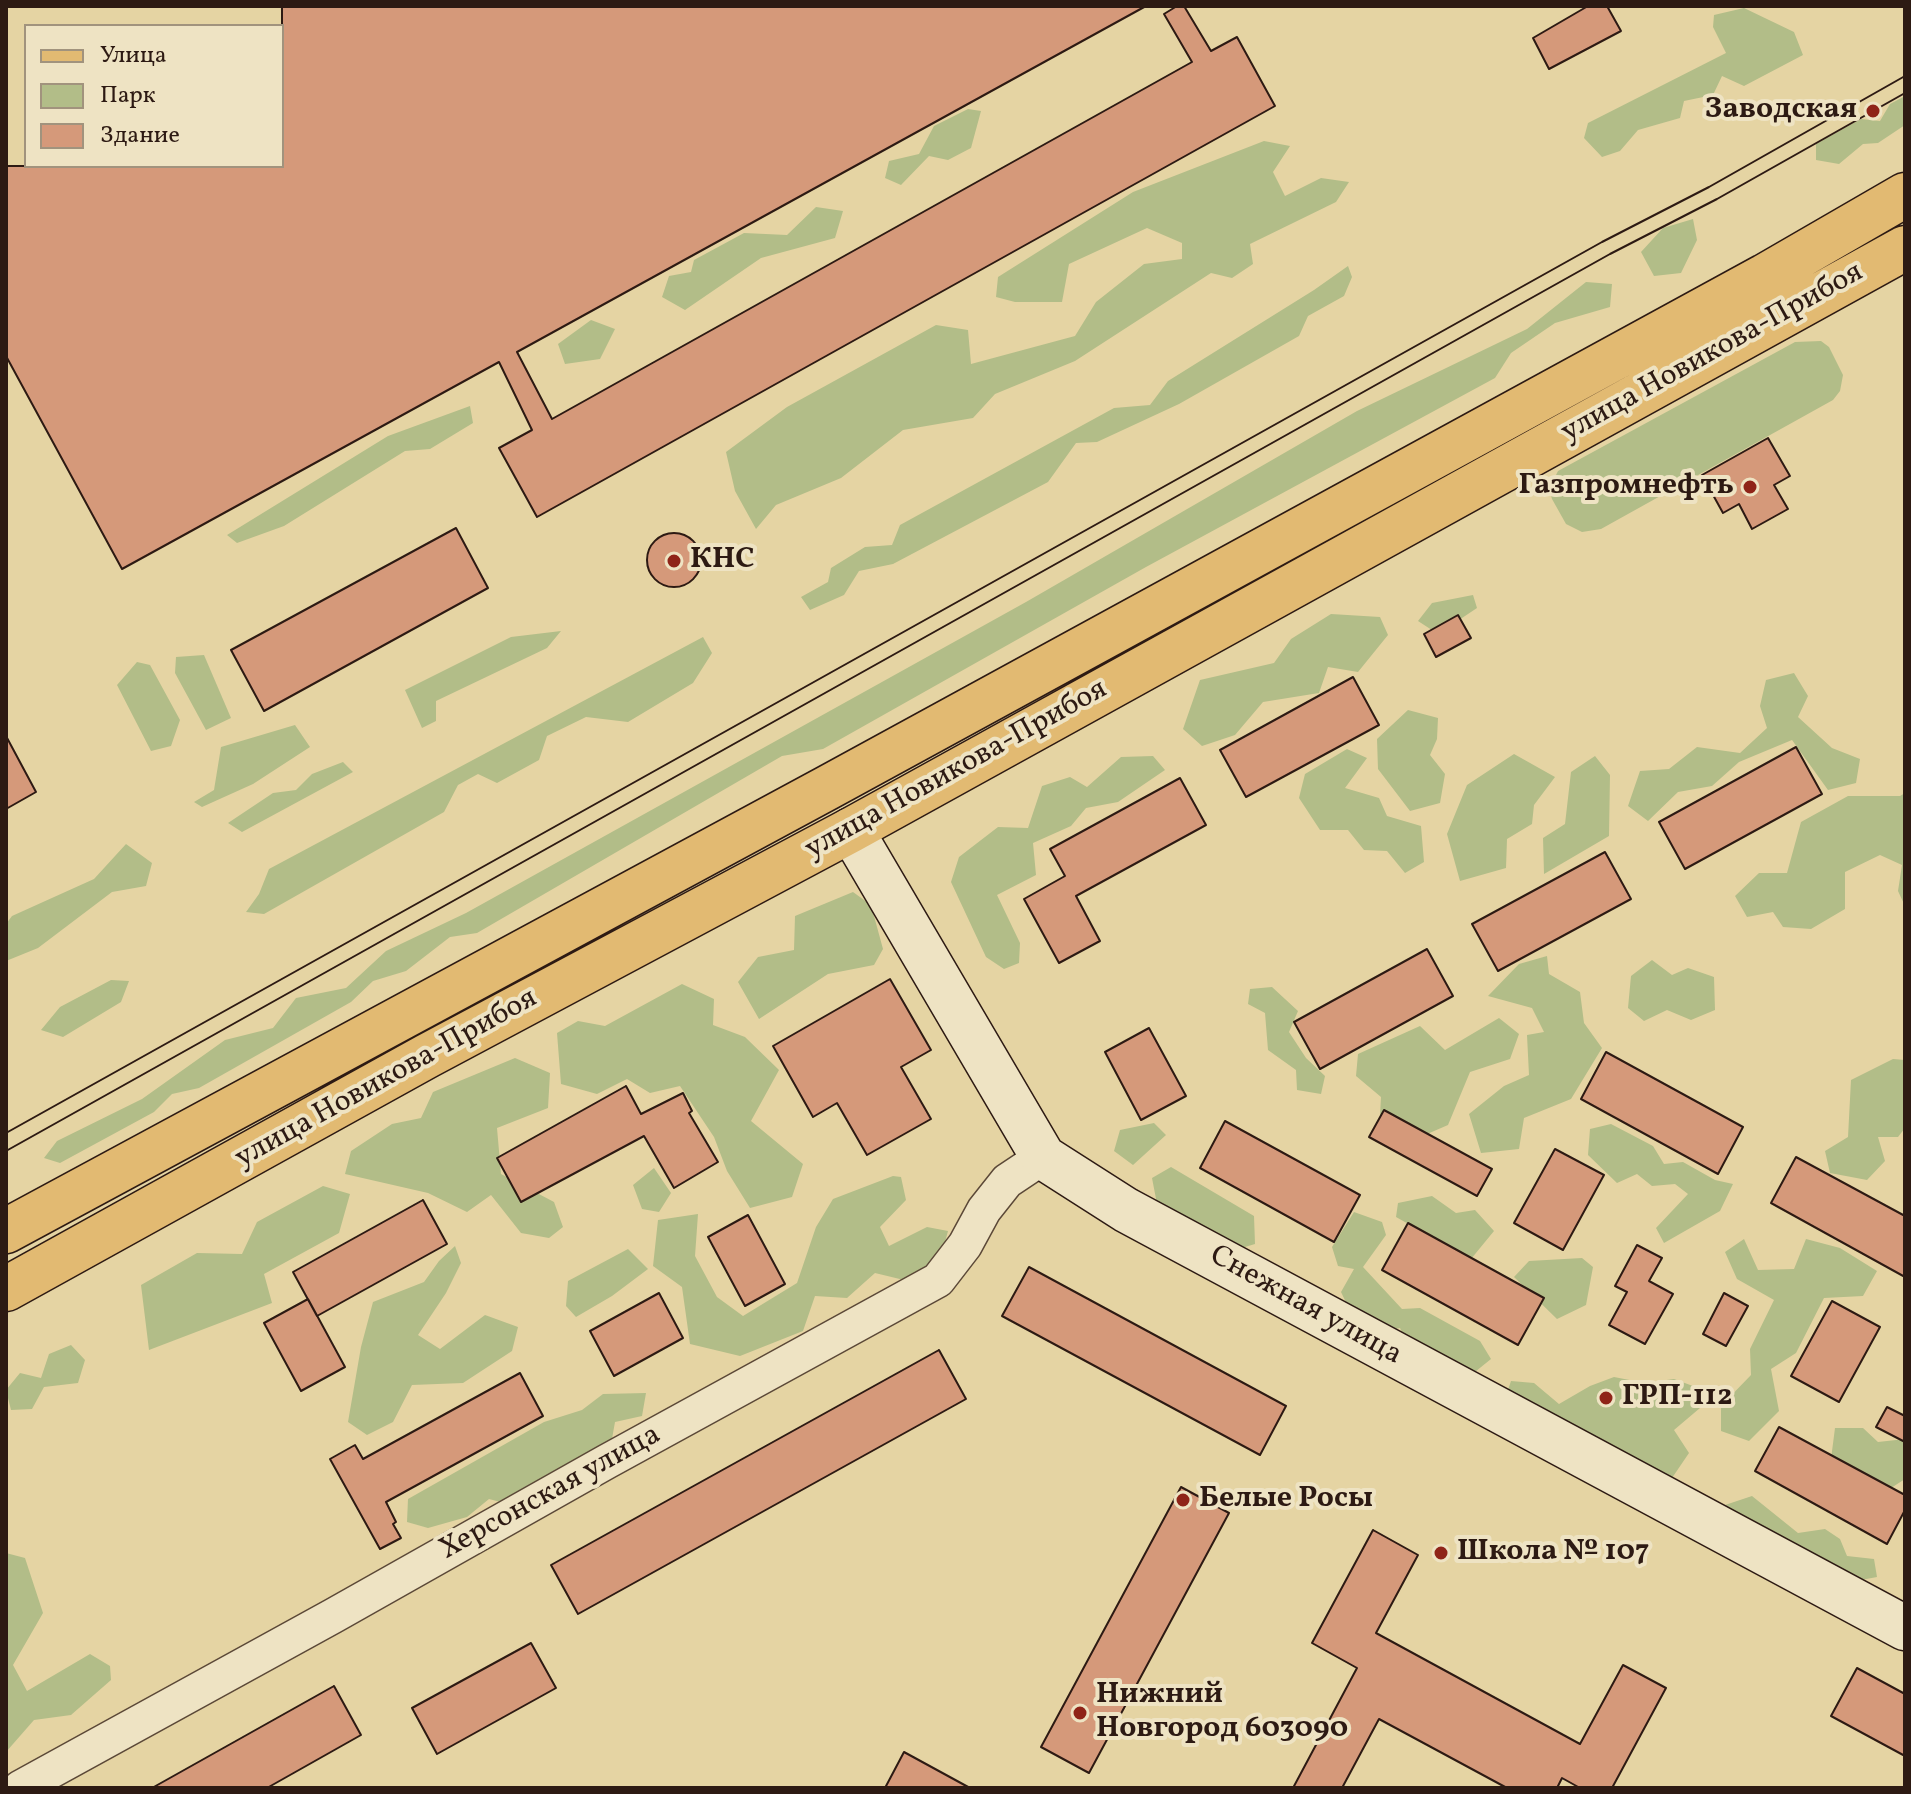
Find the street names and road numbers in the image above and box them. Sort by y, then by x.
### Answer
street label: улица Новикова-Прибоя [1556,256,1870,452]
street label: улица Новикова-Прибоя [800,673,1114,869]
street label: улица Новикова-Прибоя [230,982,544,1178]
street label: Снежная улица [1203,1239,1407,1375]
street label: Херсонская улица [434,1418,668,1570]

